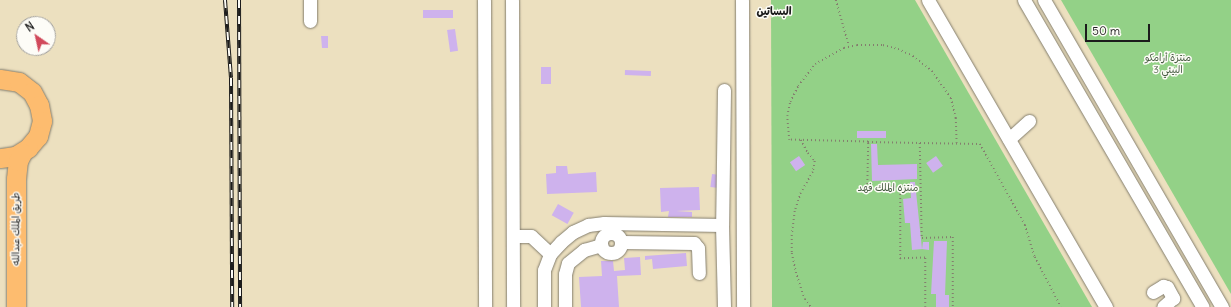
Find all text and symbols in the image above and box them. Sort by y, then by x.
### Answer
district label: البساتين [756,4,792,18]
north arrow [16,16,56,56]
scale bar [1087,16,1152,42]
text: N [23,19,37,35]
text: 50 m [1092,23,1120,38]
park label: منتزة أرامكو البيئي 3 [1145,51,1191,74]
park label: منتزه الملك فهد [858,182,918,194]
street label: طريق الملك عبدالله [10,192,22,266]

